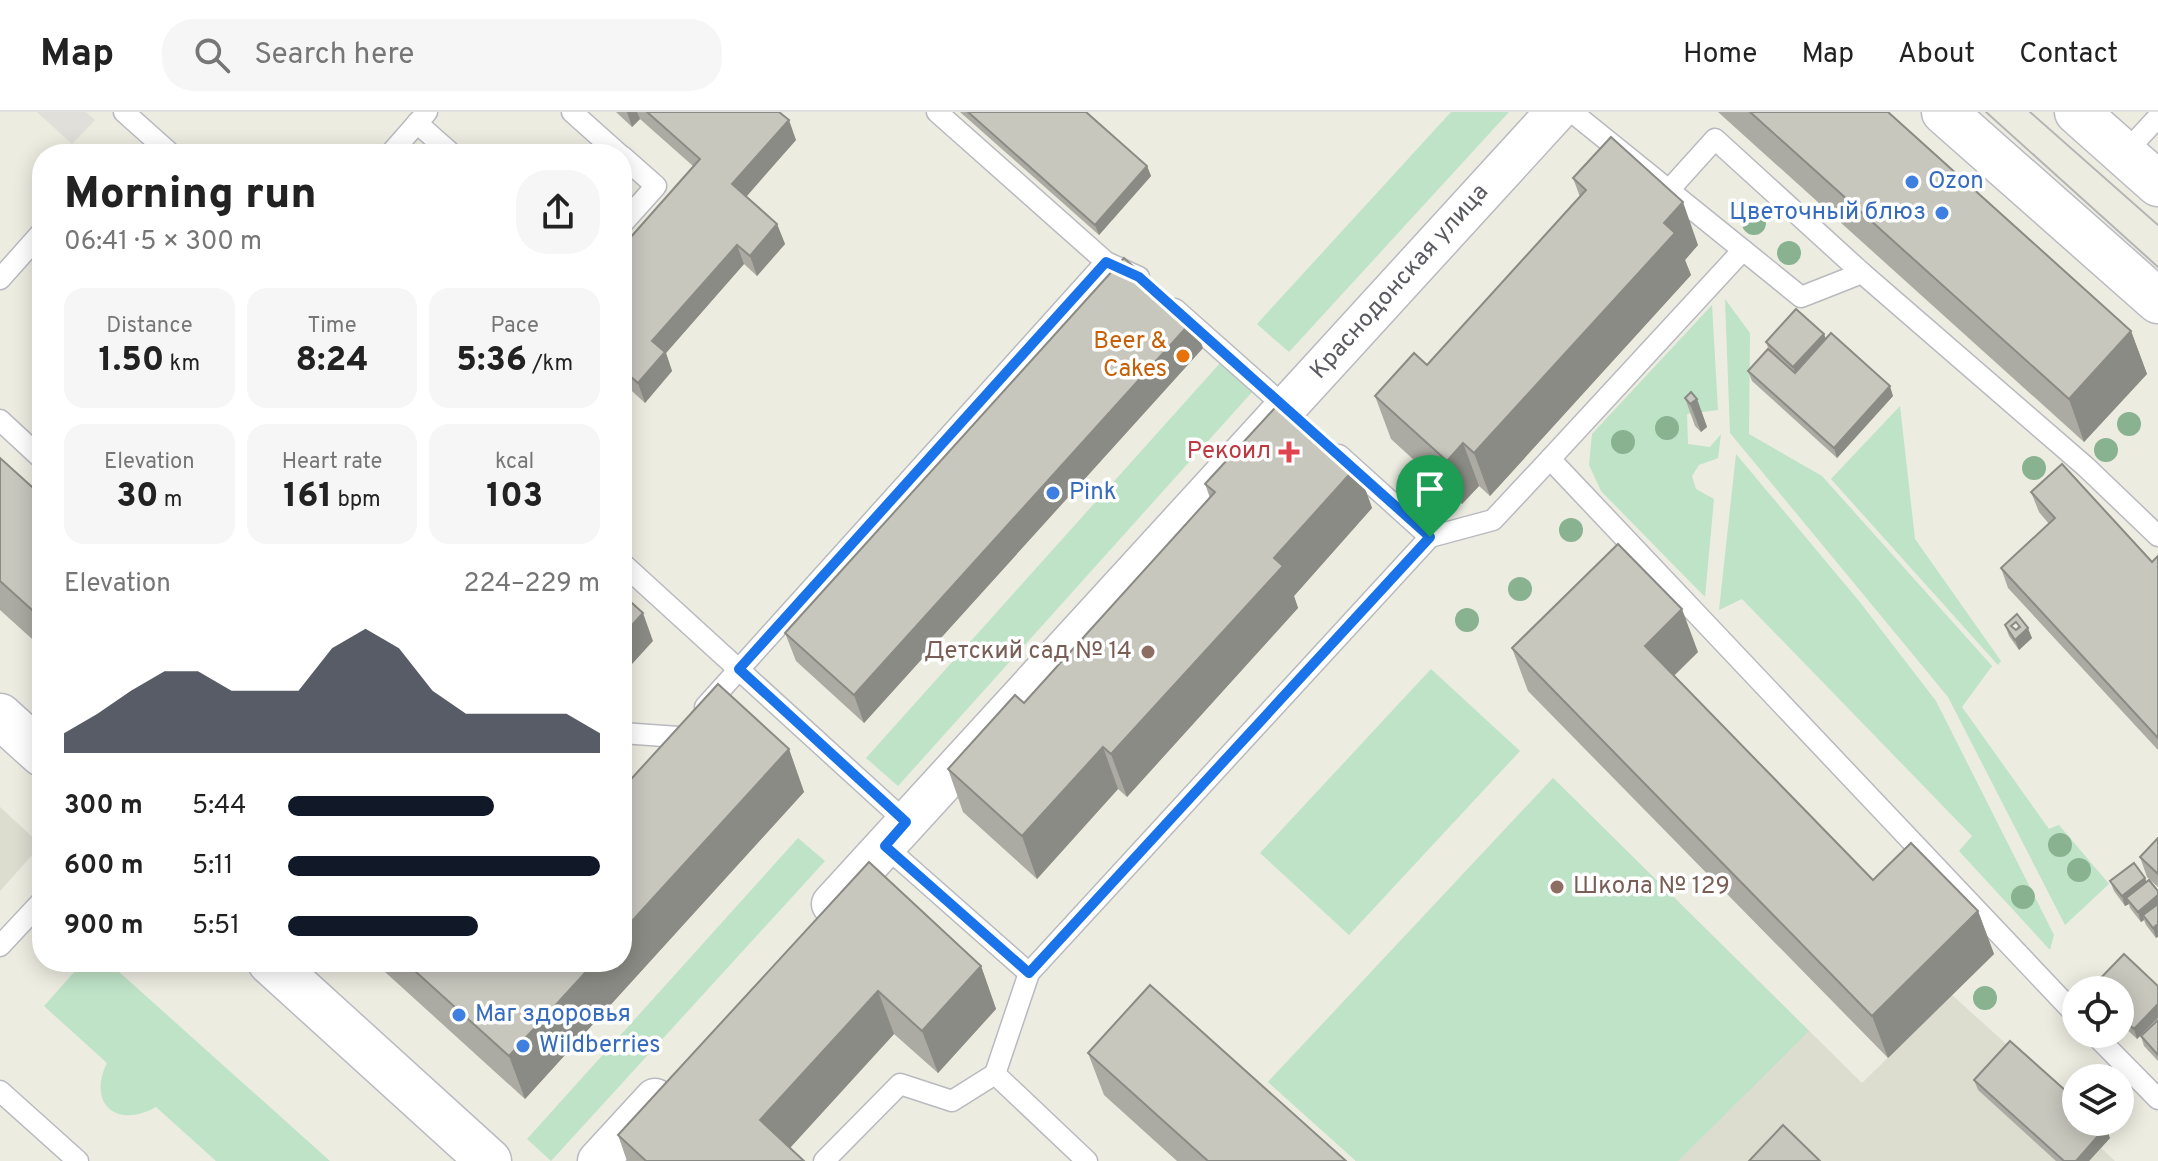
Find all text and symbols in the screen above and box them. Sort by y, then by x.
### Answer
search box [162,19,722,91]
text: Map [40,31,114,80]
icon: search [190,33,234,77]
text: Search here [254,37,414,74]
text: Home [1683,37,1757,73]
text: Map [1801,37,1854,73]
text: About [1898,37,1975,73]
text: Contact [2019,37,2118,73]
place label: Ozon [1928,167,1984,197]
text: Morning run [64,168,317,224]
button: share [516,170,600,254]
marker: Ozon [1903,173,1921,191]
street label: Краснодонская улица [1304,178,1496,386]
place label: Цветочный блюз [1729,198,1926,228]
marker: Цветочный блюз [1933,204,1951,222]
text: 06:41 · 5 × 300 m [64,226,262,259]
text: Distance [106,313,193,340]
text: Time [307,313,357,340]
text: Pace [490,313,539,340]
place label: Beer & Cakes [1093,327,1167,385]
text: 1.50 [99,340,164,383]
text: 8:24 [295,340,369,383]
text: 5:36 [456,340,527,383]
marker: Beer & Cakes [1174,347,1192,365]
text: km [164,351,200,378]
text: /km [527,351,573,378]
place label: Рекоил [1187,437,1271,467]
marker: Рекоил [1278,441,1300,463]
text: Elevation [104,449,195,476]
text: Heart rate [282,449,382,476]
text: kcal [495,449,534,476]
pin [1396,455,1464,537]
icon: arrive [1408,467,1452,511]
text: 30 [116,476,159,519]
text: 161 [283,476,332,519]
text: 103 [486,476,543,519]
place label: Pink [1069,478,1116,508]
marker: Pink [1044,484,1062,502]
text: m [159,487,182,514]
text: bpm [332,487,381,514]
text: Elevation [64,568,171,601]
text: 224–229 m [464,568,600,601]
place label: Детский сад № 14 [924,637,1132,667]
marker: Детский сад № 14 [1139,643,1157,661]
text: 300 m [64,790,143,823]
text: 5:44 [192,790,246,823]
text: 600 m [64,850,144,883]
text: 5:11 [192,850,233,883]
place label: Школа № 129 [1573,872,1730,902]
marker: Школа № 129 [1548,878,1566,896]
text: 900 m [64,910,144,943]
text: 5:51 [192,910,240,943]
map controls [2062,976,2134,1136]
button: locate [2062,976,2134,1048]
place label: Маг здоровья [475,1000,631,1030]
marker: Маг здоровья [450,1006,468,1024]
place label: Wildberries [539,1031,661,1061]
marker: Wildberries [514,1037,532,1055]
button: layers [2062,1064,2134,1136]

